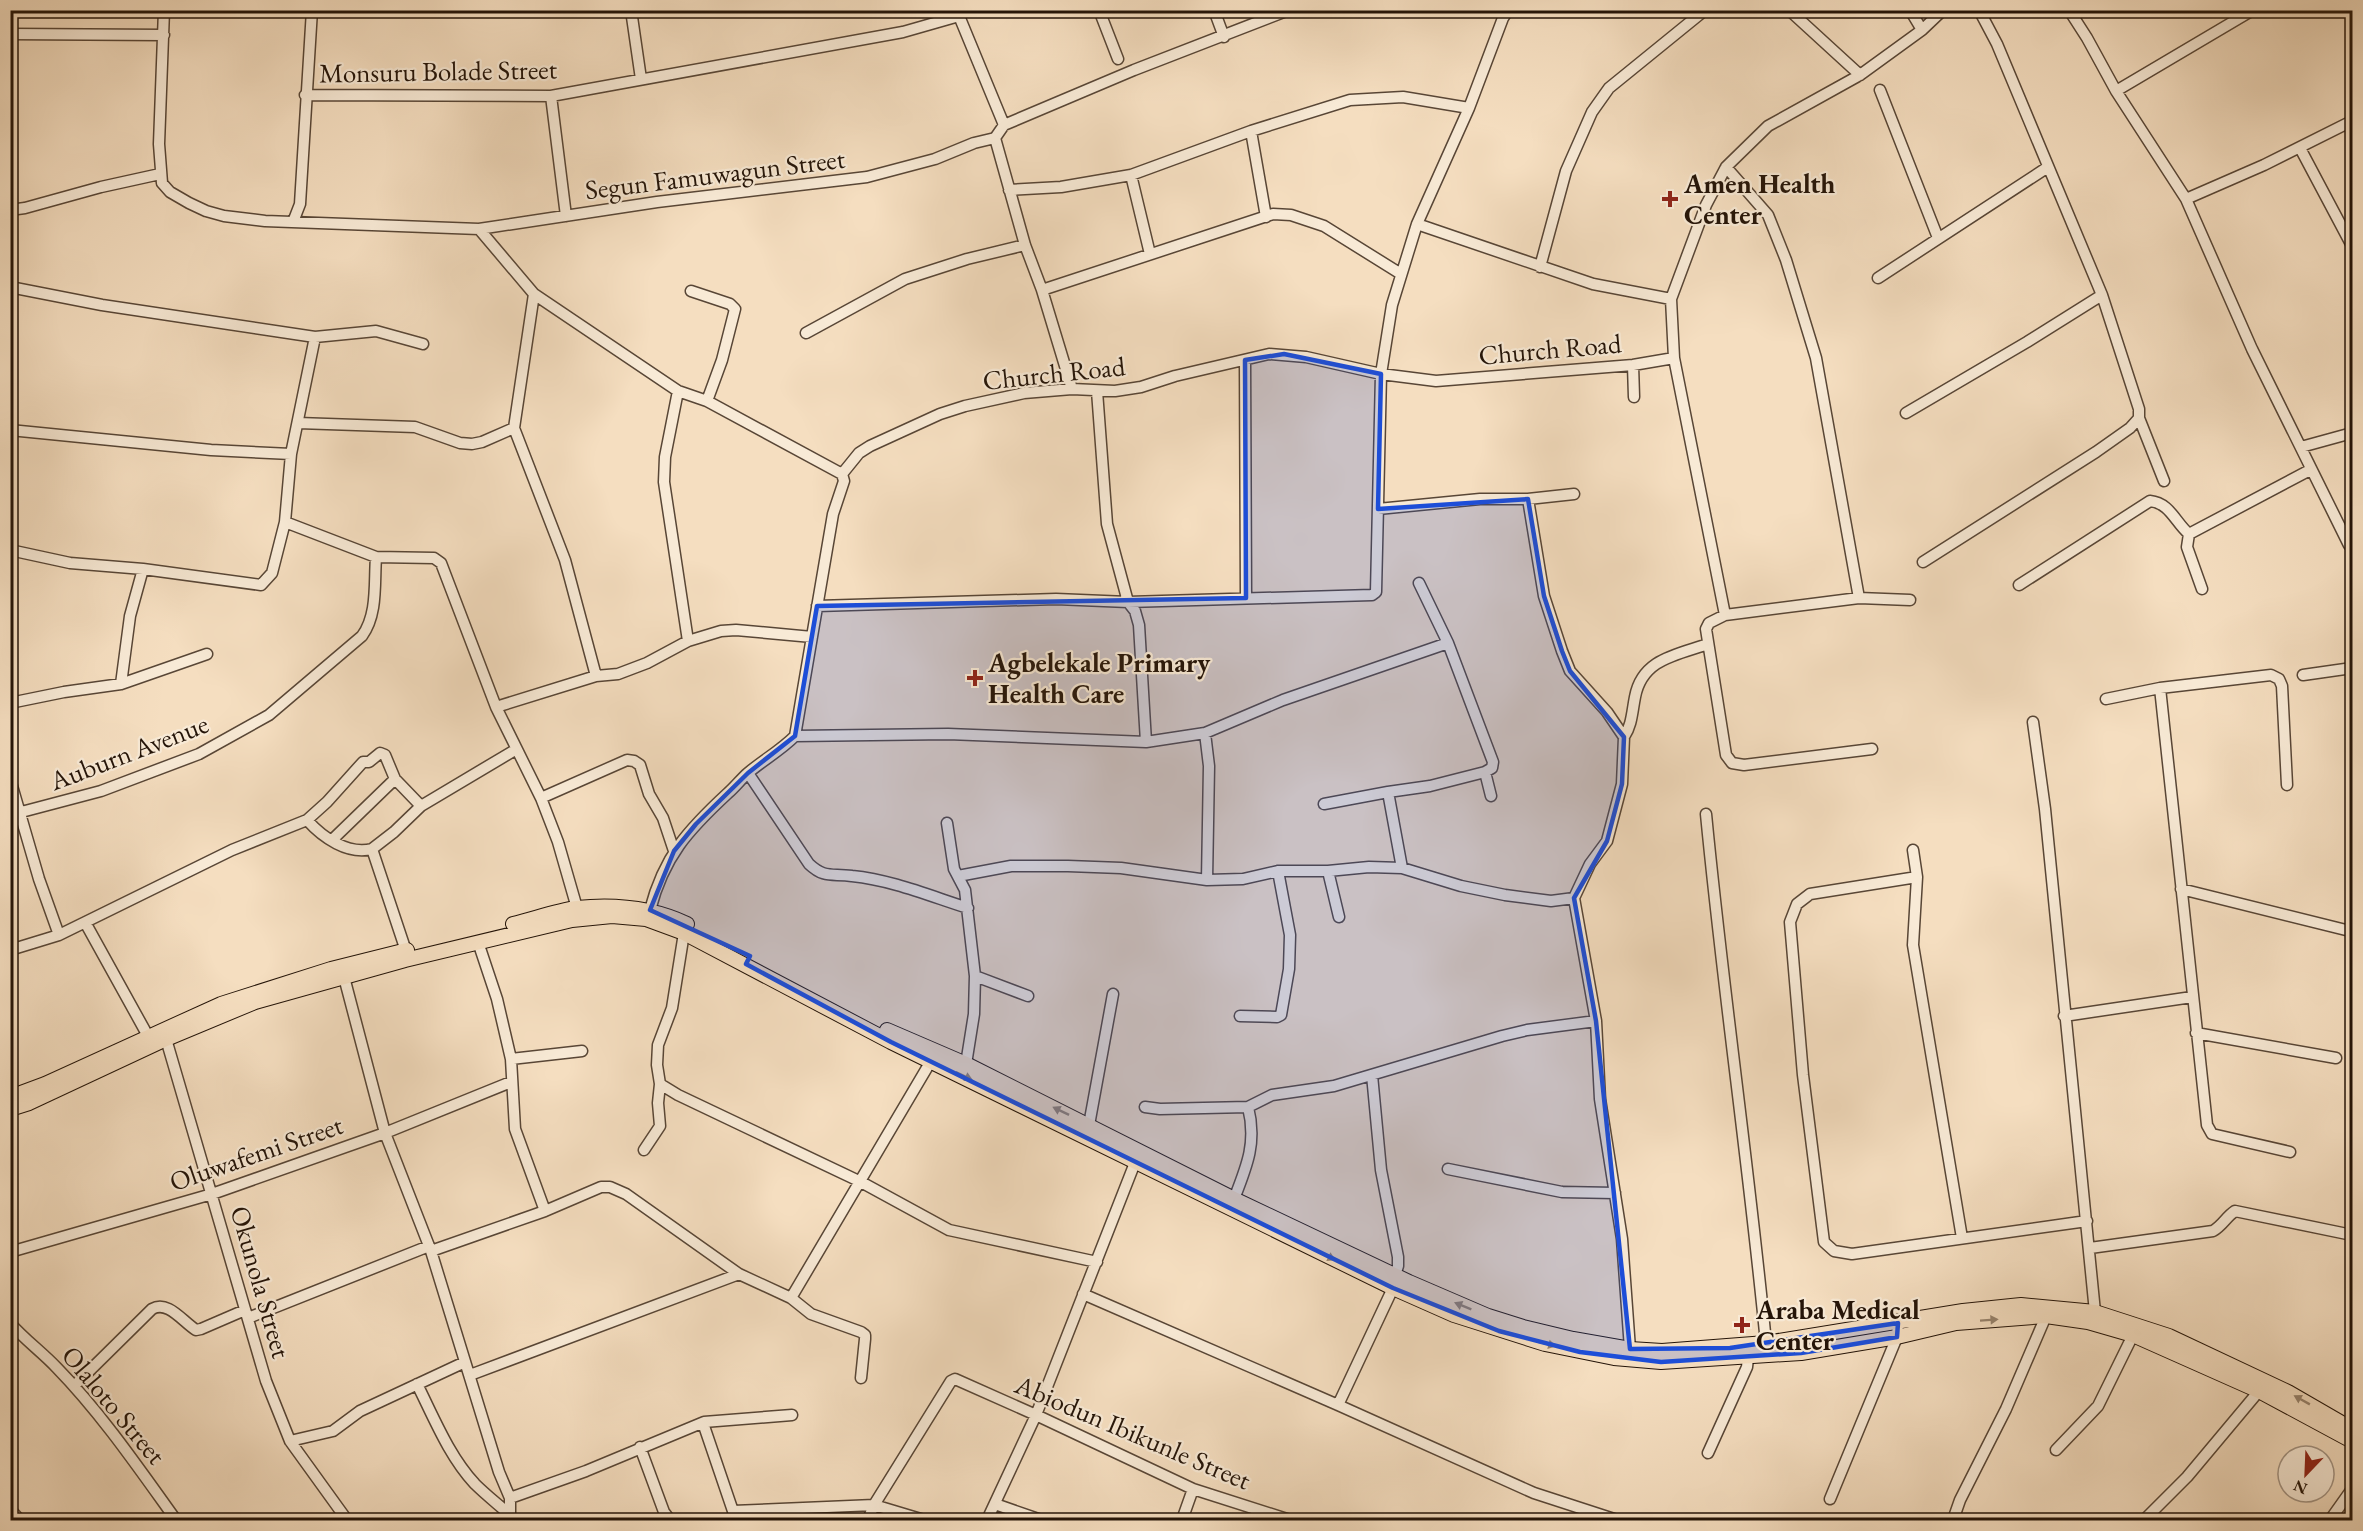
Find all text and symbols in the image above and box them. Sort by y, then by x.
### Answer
street label: Monsuru Bolade Street [319,51,558,91]
street label: Segun Famuwagun Street [583,141,847,207]
place label: Amen Health Center [1683,166,1835,232]
marker: Amen Health Center [1661,190,1679,208]
street label: Church Road [1477,325,1623,373]
street label: Church Road [981,348,1127,398]
place label: Agbelekale Primary Health Care [987,645,1211,711]
marker: Agbelekale Primary Health Care [966,669,984,687]
street label: Auburn Avenue [44,706,213,799]
one-way arrow [956,1072,973,1081]
one-way arrow [1052,1106,1069,1115]
street label: Oluwafemi Street [165,1107,348,1199]
street label: Okunola Street [223,1202,300,1363]
one-way arrow [1319,1251,1336,1260]
place label: Araba Medical Center [1755,1292,1920,1358]
one-way arrow [1454,1301,1472,1310]
marker: Araba Medical Center [1733,1316,1751,1334]
one-way arrow [1979,1316,1998,1325]
street label: Olaloto Street [54,1338,174,1472]
one-way arrow [1537,1340,1556,1350]
street label: Abiodun Ibikunle Street [1009,1366,1257,1498]
one-way arrow [2293,1395,2310,1405]
north arrow [2276,1444,2336,1504]
text: N [2290,1475,2310,1500]

